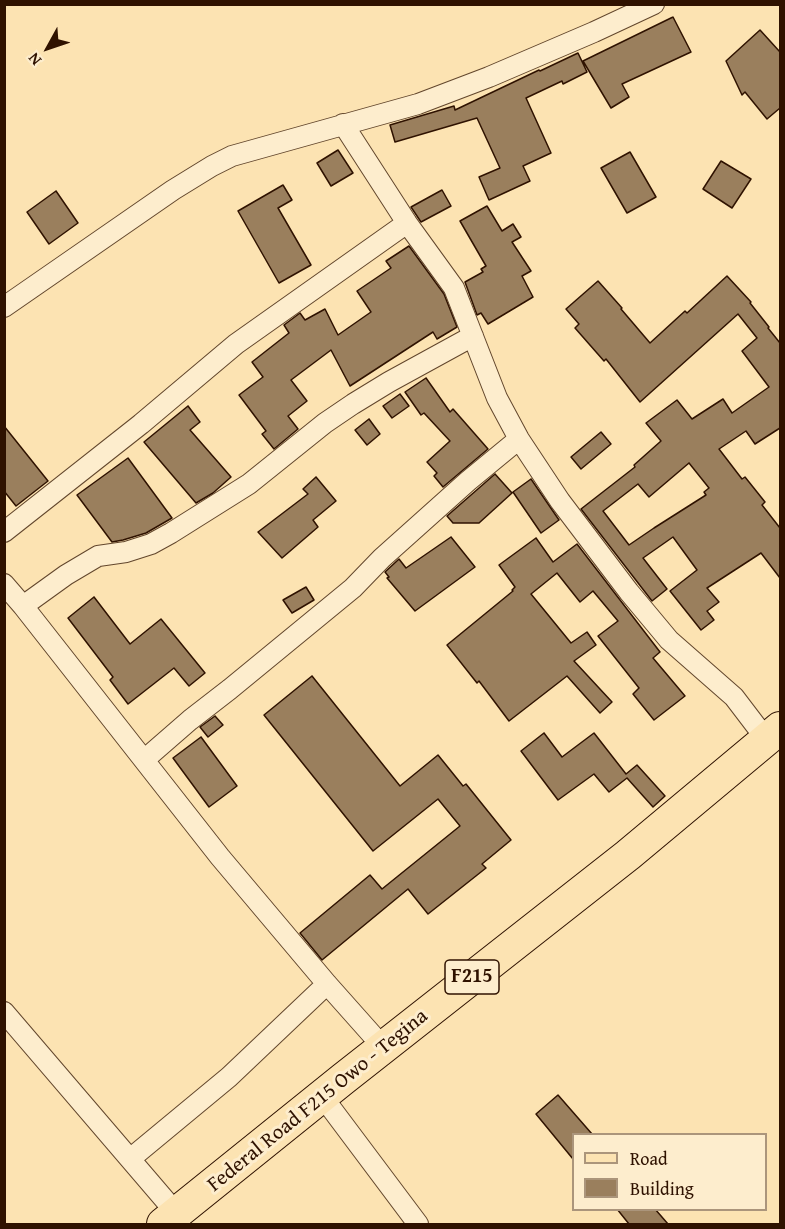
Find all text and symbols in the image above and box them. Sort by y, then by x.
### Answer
north arrow [18,18,78,78]
text: N [22,48,47,71]
road number: F215 [445,960,499,994]
street label: Federal Road F215 Owo - Tegina [203,1004,433,1198]
legend [572,1133,767,1211]
text: Road [630,1145,668,1172]
text: Building [630,1175,694,1202]

